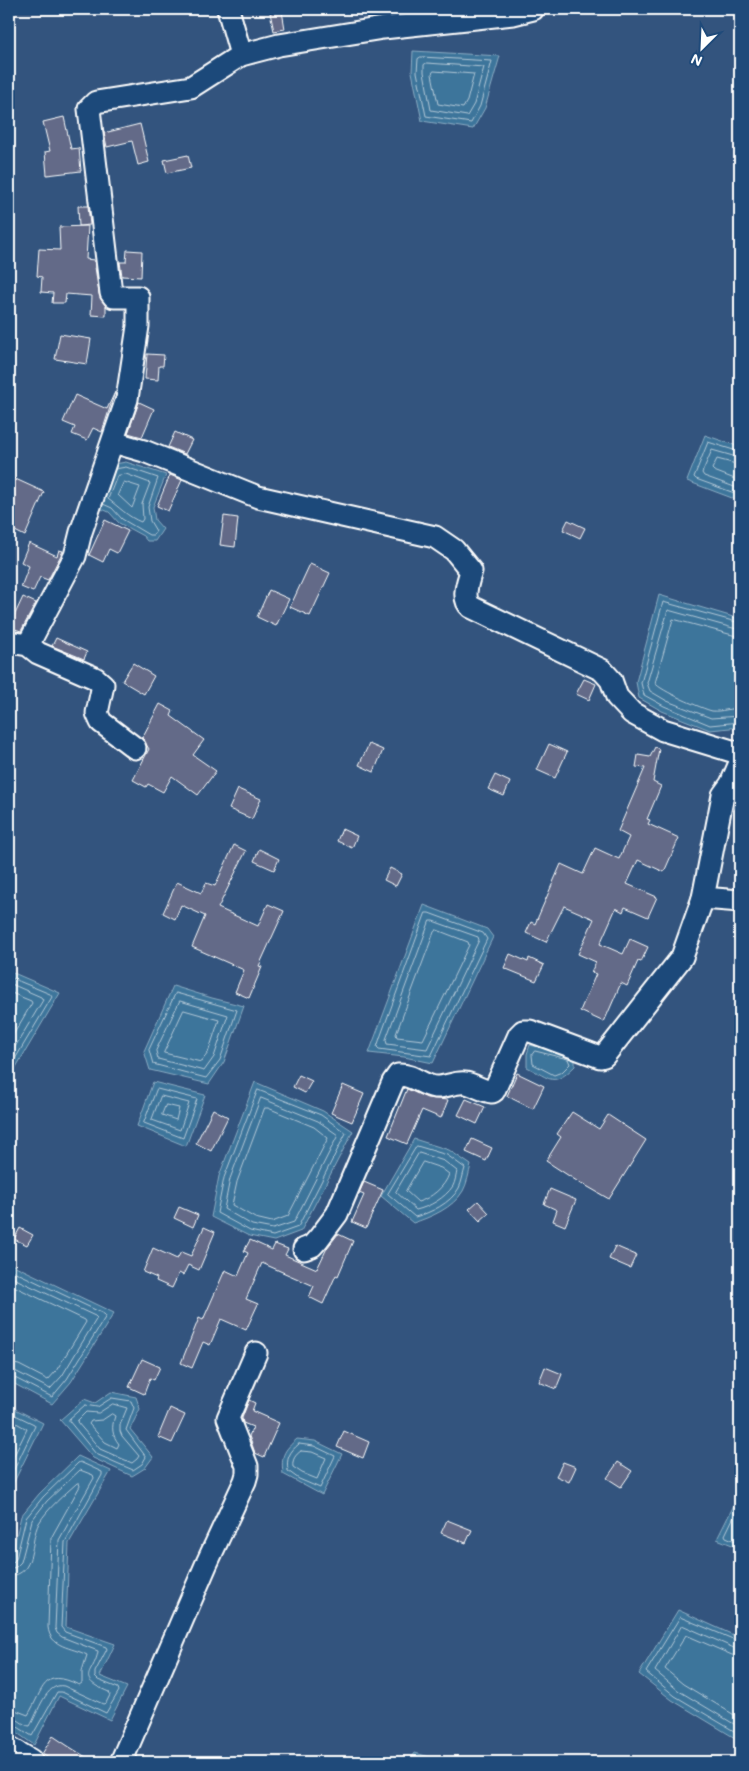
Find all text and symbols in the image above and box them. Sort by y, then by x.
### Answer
north arrow [676,22,726,72]
text: N [688,49,705,71]

